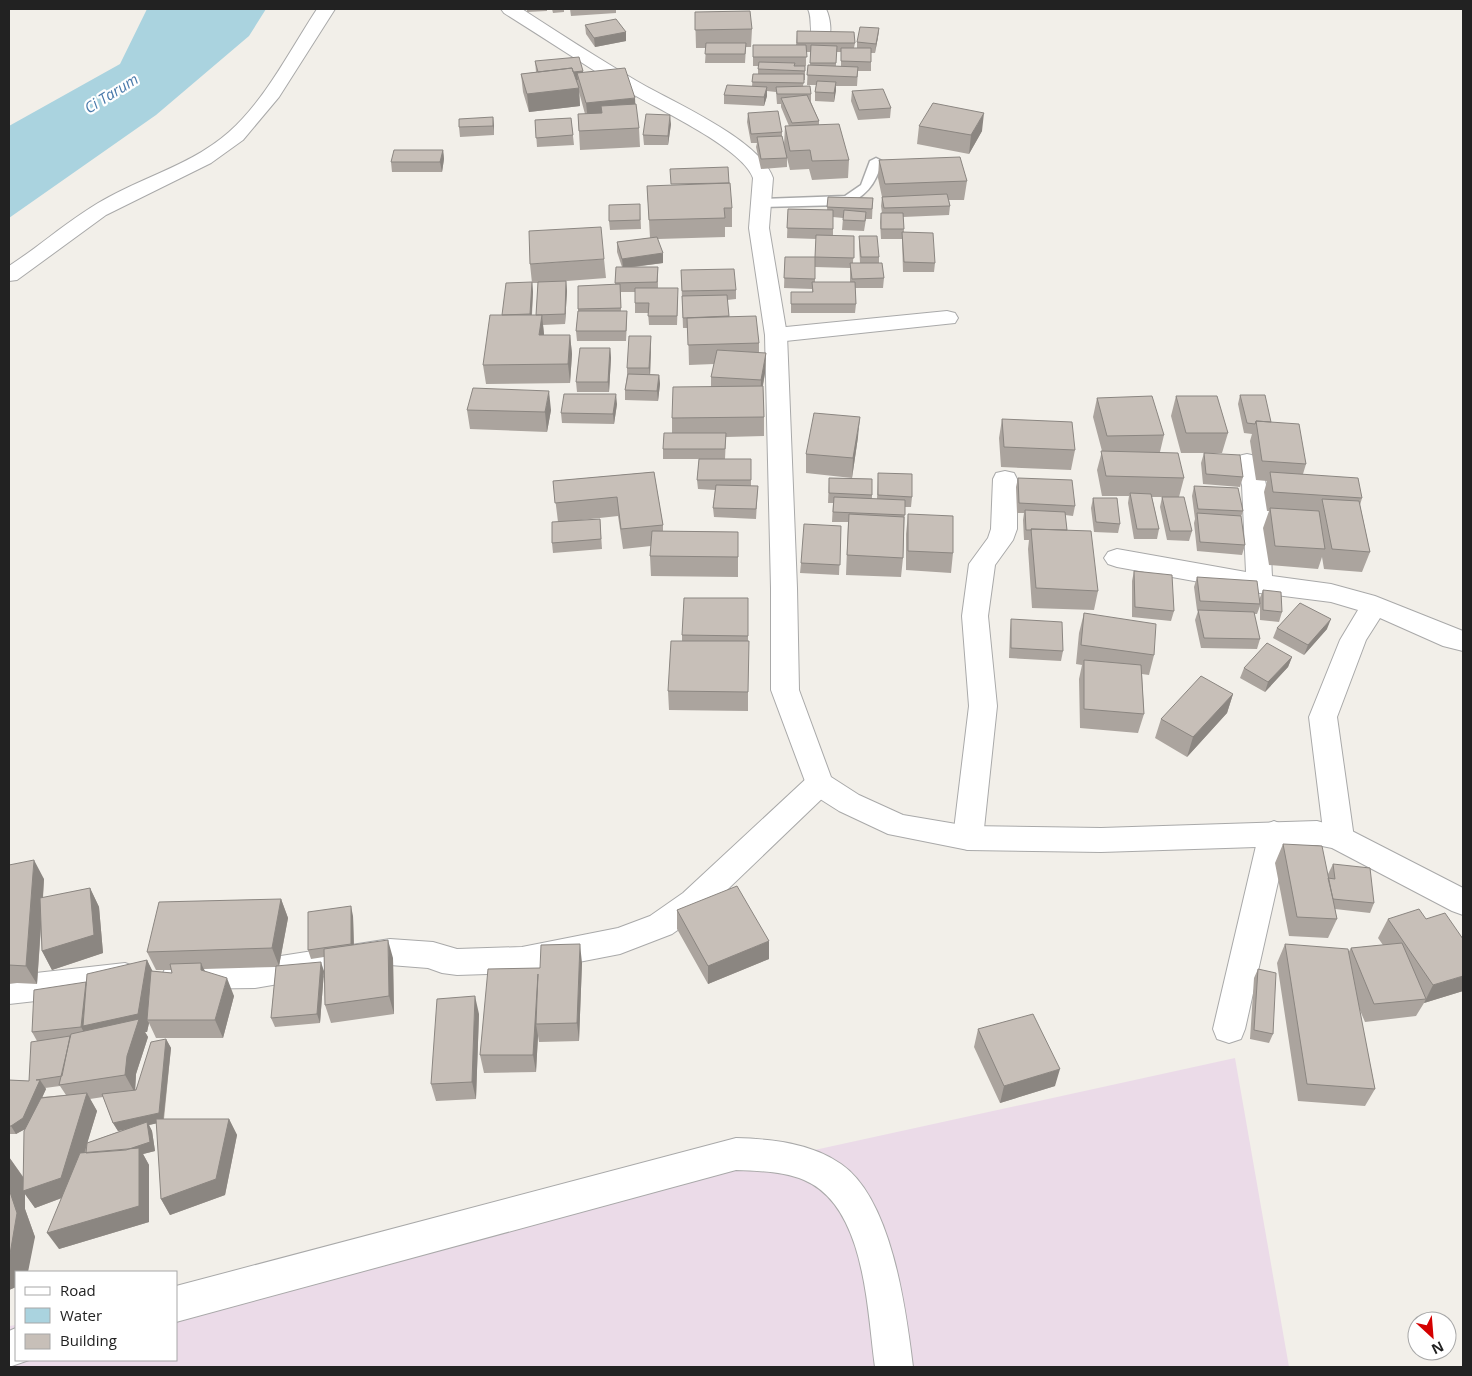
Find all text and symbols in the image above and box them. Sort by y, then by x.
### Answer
water label: Ci Tarum [80,69,142,117]
legend [15,1271,178,1361]
text: Road [60,1280,96,1300]
text: Water [60,1305,102,1325]
north arrow [1407,1311,1457,1361]
text: Building [60,1330,117,1350]
text: N [1429,1337,1447,1359]

